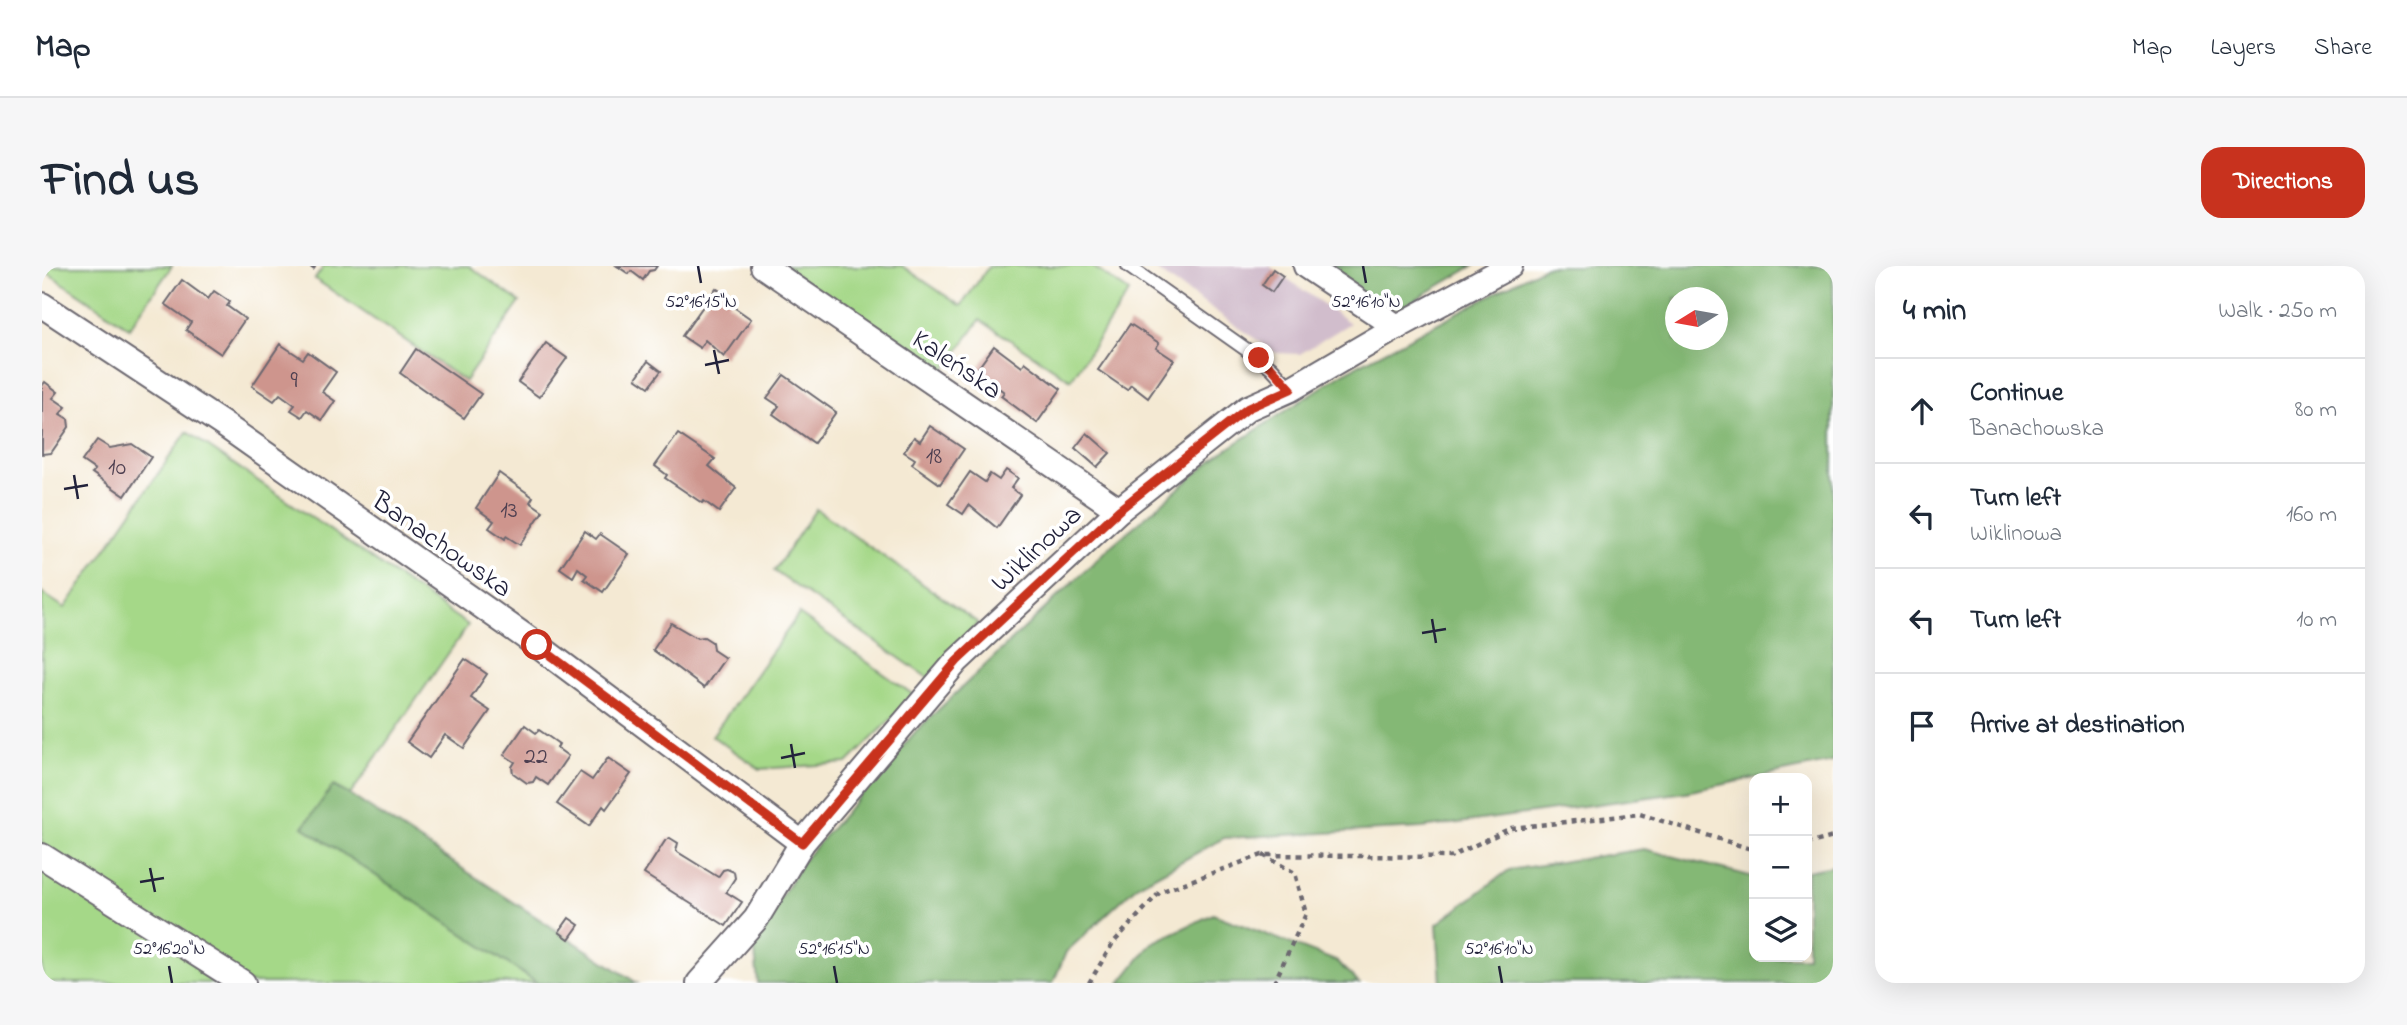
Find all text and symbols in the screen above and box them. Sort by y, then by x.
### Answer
text: Map [35,24,91,72]
text: Map [2132,31,2172,66]
text: Layers [2210,31,2276,66]
text: Share [2314,31,2372,66]
text: Find us [42,146,199,218]
button: Directions [2201,147,2365,218]
north arrow [1665,287,1728,350]
text: 52°16'15"N [665,290,737,316]
text: 52°16'10"N [1331,290,1401,316]
text: 4 min [1903,290,1966,334]
text: Walk · 250 m [2218,295,2337,328]
street label: Kaleńska [903,321,1010,411]
route end [1243,342,1274,373]
house number: 9 [290,364,298,399]
text: Continue [1970,375,2063,413]
icon: ahead [1903,392,1941,430]
text: 80 m [2295,394,2337,427]
text: Banachowska [1970,413,2104,446]
house number: 18 [926,440,942,475]
house number: 10 [108,451,126,486]
text: Turn left [1970,480,2061,518]
street label: Banachowska [362,482,520,609]
house number: 13 [500,494,518,529]
street label: Wiklinowa [982,496,1092,603]
icon: left [1903,497,1941,535]
text: 160 m [2286,499,2337,532]
text: Wiklinowa [1970,518,2062,551]
icon: left [1903,602,1941,640]
text: Turn left [1970,602,2061,640]
text: 10 m [2296,604,2337,637]
route start [521,629,552,660]
icon: arrive [1903,707,1941,745]
text: Arrive at destination [1970,707,2185,745]
house number: 22 [524,740,548,775]
map controls [1749,773,1812,962]
button: + [1749,773,1812,836]
button: − [1749,836,1812,899]
button: layers [1749,899,1812,962]
text: 52°16'20"N [133,937,205,963]
text: 52°16'15"N [798,937,870,963]
text: 52°16'10"N [1464,937,1534,963]

